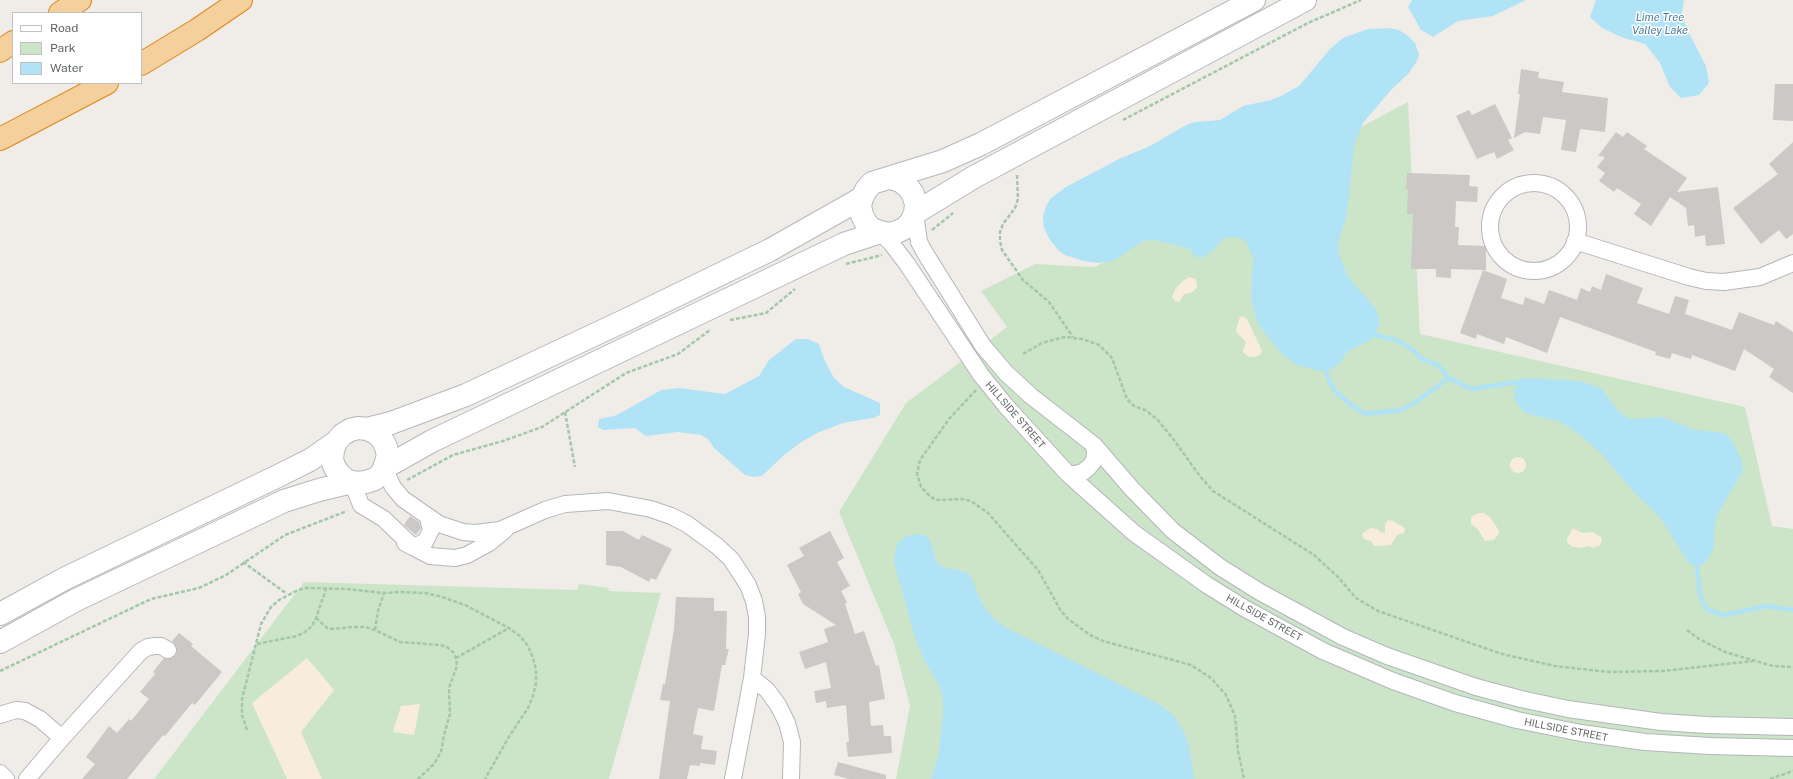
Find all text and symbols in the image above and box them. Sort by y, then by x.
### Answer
water label: Lime Tree Valley Lake [1632,11,1688,37]
legend [12,12,142,84]
text: Road [50,21,78,35]
text: Park [50,41,76,55]
text: Water [50,61,83,75]
street label: HILLSIDE STREET [983,379,1047,451]
street label: HILLSIDE STREET [1224,592,1304,644]
street label: HILLSIDE STREET [1523,716,1609,744]

